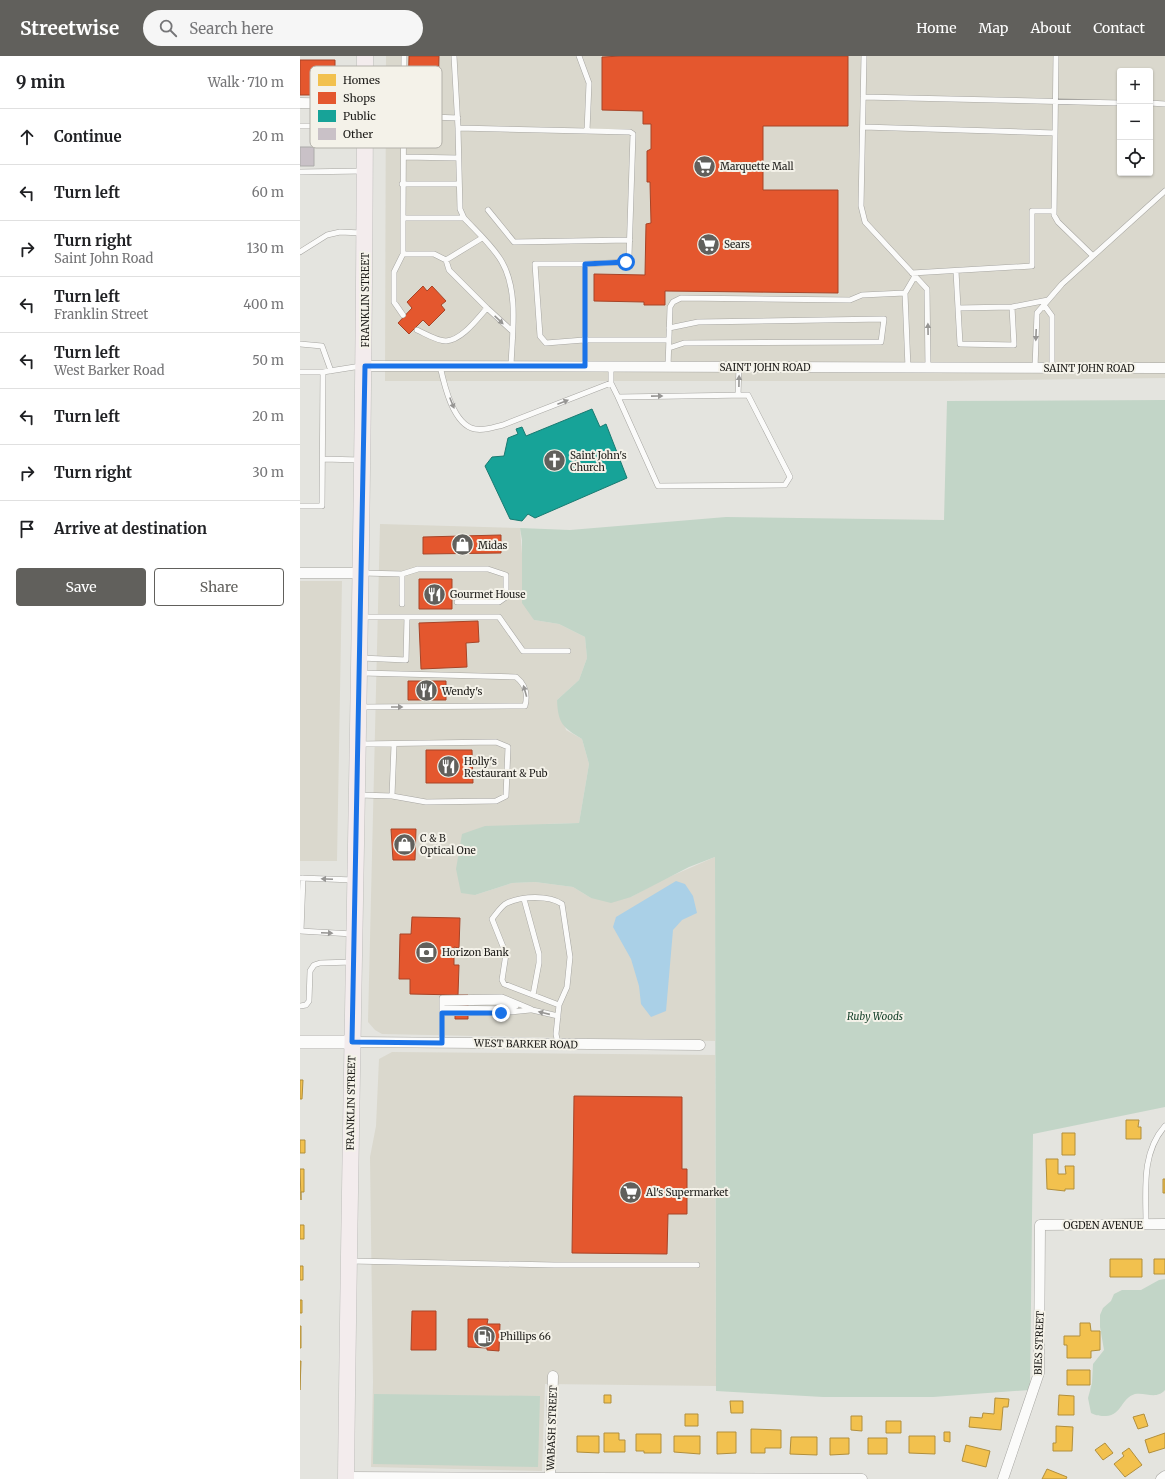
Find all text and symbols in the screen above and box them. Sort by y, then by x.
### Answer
search box [143,10,423,46]
text: Streetwise [20,16,119,40]
icon: search [157,17,179,39]
text: Search here [189,19,273,38]
text: Home [916,19,957,37]
text: Map [979,19,1008,37]
text: About [1030,19,1071,37]
text: Contact [1093,19,1145,37]
legend [310,66,442,148]
map controls [1117,68,1153,176]
button: + [1117,68,1153,104]
text: 9 min [16,71,65,93]
text: Homes [343,73,380,87]
text: Walk · 710 m [208,74,284,91]
text: Shops [343,91,375,105]
button: − [1117,104,1153,140]
text: Public [343,109,376,123]
icon: ahead [16,126,38,148]
text: Continue [54,127,122,146]
text: Other [343,127,373,141]
text: 20 m [252,128,284,145]
button: locate [1117,140,1153,176]
supermarket icon: Marquette Mall [692,153,718,179]
place label: Marquette Mall [720,160,794,173]
icon: left [16,182,38,204]
text: Turn left [54,183,120,202]
text: 60 m [252,184,284,201]
text: Turn right [54,231,132,250]
supermarket icon: Sears [695,231,721,257]
icon: right [16,238,38,260]
place label: Sears [724,238,750,251]
text: 130 m [247,240,284,257]
text: Saint John Road [54,250,153,267]
street label: FRANKLIN STREET [359,253,372,347]
route start [617,253,635,271]
text: Turn left [54,287,120,306]
icon: left [16,294,38,316]
text: 400 m [243,296,284,313]
text: Franklin Street [54,306,148,323]
one-way arrow [494,315,504,325]
one-way arrow [925,322,931,335]
one-way arrow [1033,329,1039,342]
text: Turn left [54,343,120,362]
icon: left [16,350,38,372]
text: 50 m [252,352,284,369]
street label: SAINT JOHN ROAD [719,361,811,374]
text: West Barker Road [54,362,165,379]
street label: SAINT JOHN ROAD [1043,362,1135,375]
one-way arrow [735,375,742,387]
one-way arrow [651,393,663,400]
one-way arrow [449,397,455,409]
one-way arrow [557,398,569,404]
icon: left [16,406,38,428]
text: Turn left [54,407,120,426]
text: 20 m [252,408,284,425]
church icon: Saint John's Church [541,448,567,474]
place label: Saint John's Church [570,449,627,474]
icon: right [16,462,38,484]
text: Turn right [54,463,132,482]
text: 30 m [252,464,284,481]
icon: arrive [16,518,38,540]
text: Arrive at destination [54,519,207,538]
shop icon: Midas [449,532,475,558]
place label: Midas [478,539,508,552]
button: Save [16,568,146,606]
button: Share [154,568,284,606]
restaurant icon: Gourmet House [422,581,448,607]
place label: Gourmet House [450,588,526,601]
restaurant icon: Wendy's [414,678,440,704]
place label: Wendy's [441,685,483,698]
one-way arrow [522,685,528,697]
one-way arrow [391,704,404,710]
restaurant icon: Holly's Restaurant & Pub [436,754,462,780]
place label: Holly's Restaurant & Pub [464,755,548,780]
shop icon: C & B Optical One [391,831,417,857]
place label: C & B Optical One [420,832,476,857]
one-way arrow [321,875,333,882]
one-way arrow [321,929,333,936]
bank icon: Horizon Bank [414,939,440,965]
place label: Horizon Bank [442,946,510,959]
route end [492,1004,510,1022]
one-way arrow [538,1009,551,1015]
park label: Ruby Woods [847,1010,903,1023]
street label: WEST BARKER ROAD [473,1037,578,1051]
street label: FRANKLIN STREET [344,1055,358,1151]
supermarket icon: Al's Supermarket [617,1179,643,1205]
place label: Al's Supermarket [645,1186,729,1199]
street label: OGDEN AVENUE [1063,1219,1143,1232]
street label: BIES STREET [1031,1311,1047,1375]
fuel station icon: Phillips 66 [471,1323,497,1349]
place label: Phillips 66 [500,1330,551,1343]
street label: WABASH STREET [544,1385,560,1472]

